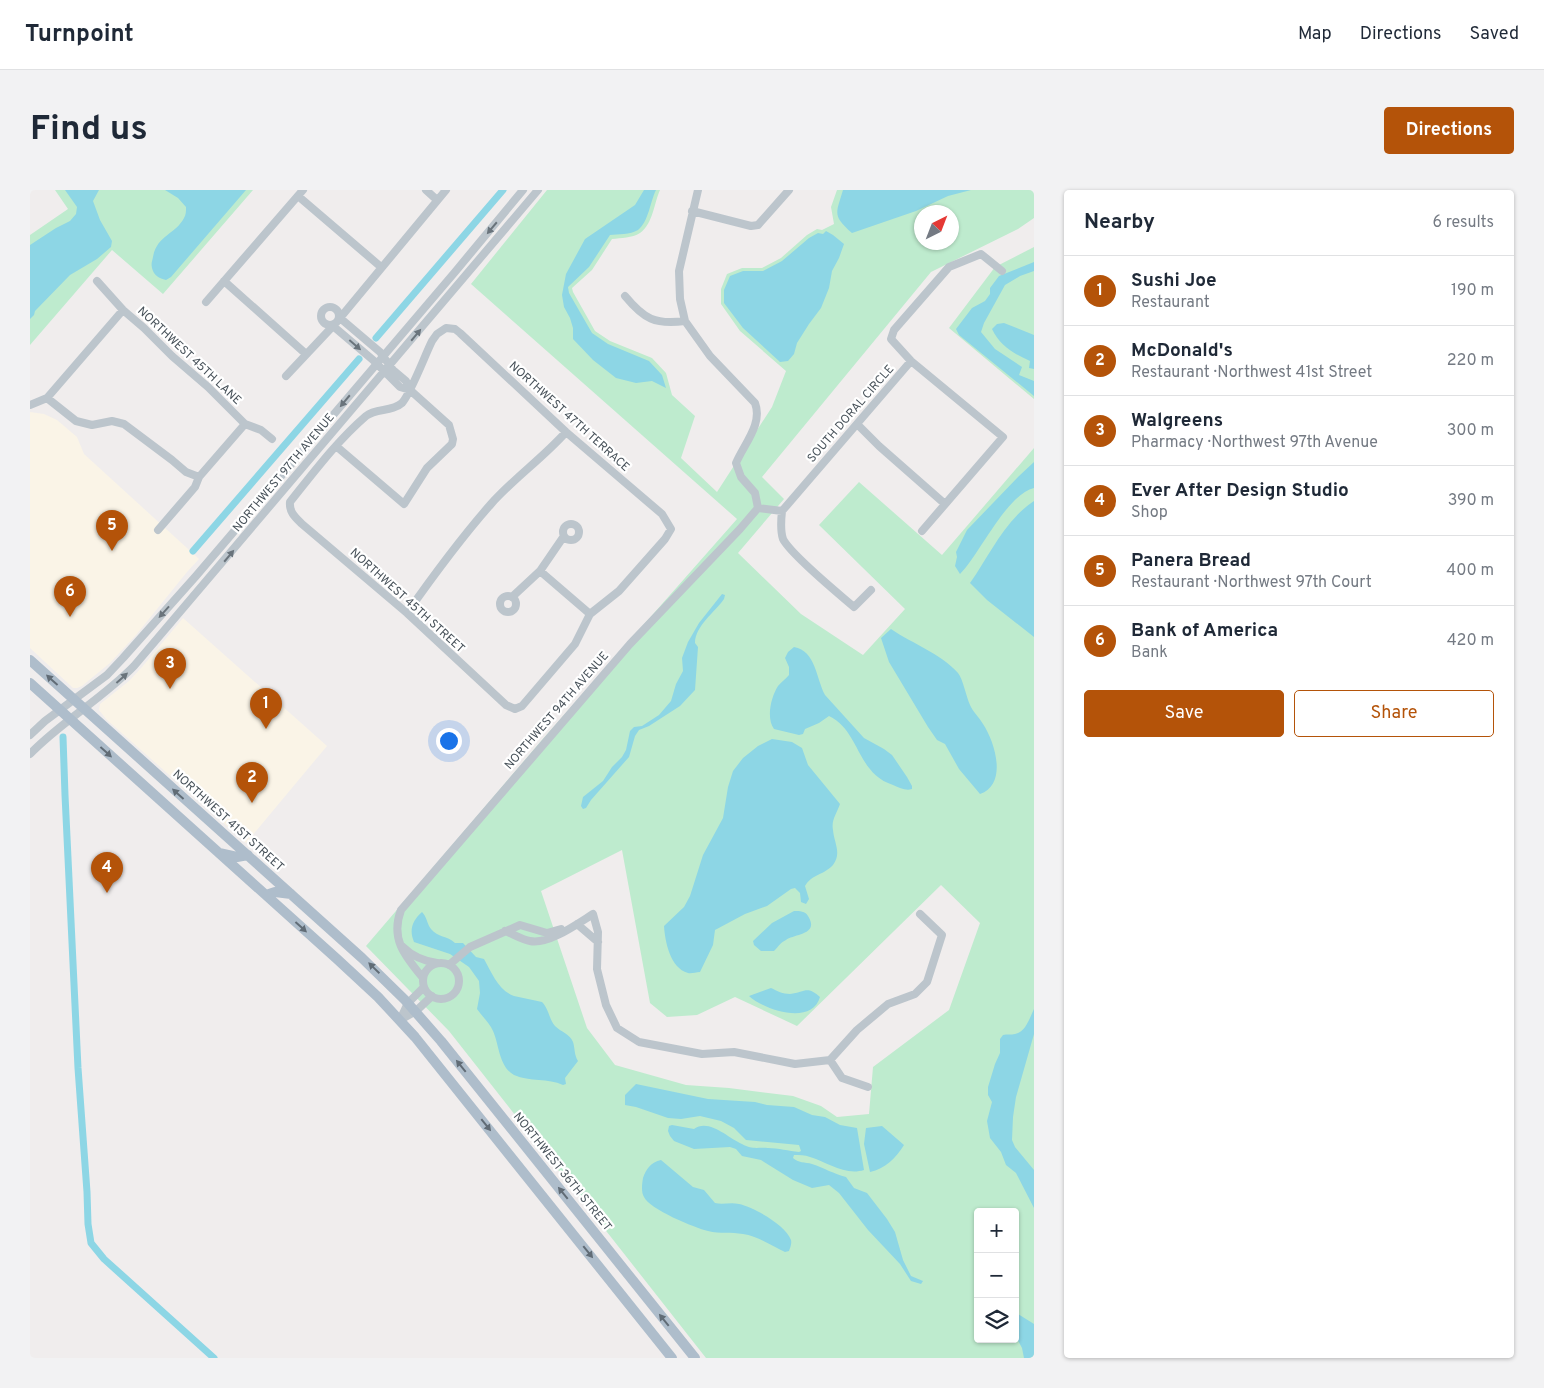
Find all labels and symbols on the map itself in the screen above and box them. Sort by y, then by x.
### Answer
north arrow [914,205,959,250]
one-way arrow [487,222,498,234]
street label: NORTHWEST 45TH LANE [134,304,244,408]
one-way arrow [410,329,421,342]
one-way arrow [348,339,361,350]
street label: NORTHWEST 47TH TERRACE [505,358,633,476]
street label: SOUTH DORAL CIRCLE [804,362,898,466]
one-way arrow [340,395,351,407]
street label: NORTHWEST 97TH AVENUE [230,410,338,536]
pin: 5 [96,510,128,551]
street label: NORTHWEST 45TH STREET [346,545,468,657]
one-way arrow [223,549,234,562]
pin: 6 [54,576,86,617]
one-way arrow [158,606,170,618]
pin: 3 [154,648,186,689]
street label: NORTHWEST 94TH AVENUE [501,649,613,773]
one-way arrow [115,672,127,684]
one-way arrow [46,674,59,685]
pin: 1 [250,688,282,729]
your location [436,728,462,754]
one-way arrow [100,746,112,757]
pin: 2 [236,762,268,803]
street label: NORTHWEST 41ST STREET [169,767,287,875]
one-way arrow [171,788,184,799]
pin: 4 [91,852,123,893]
one-way arrow [295,921,307,933]
one-way arrow [368,962,380,974]
one-way arrow [456,1060,467,1073]
street label: NORTHWEST 36TH STREET [509,1109,615,1235]
one-way arrow [481,1119,491,1132]
one-way arrow [557,1187,568,1200]
one-way arrow [582,1245,593,1258]
one-way arrow [659,1314,670,1327]

